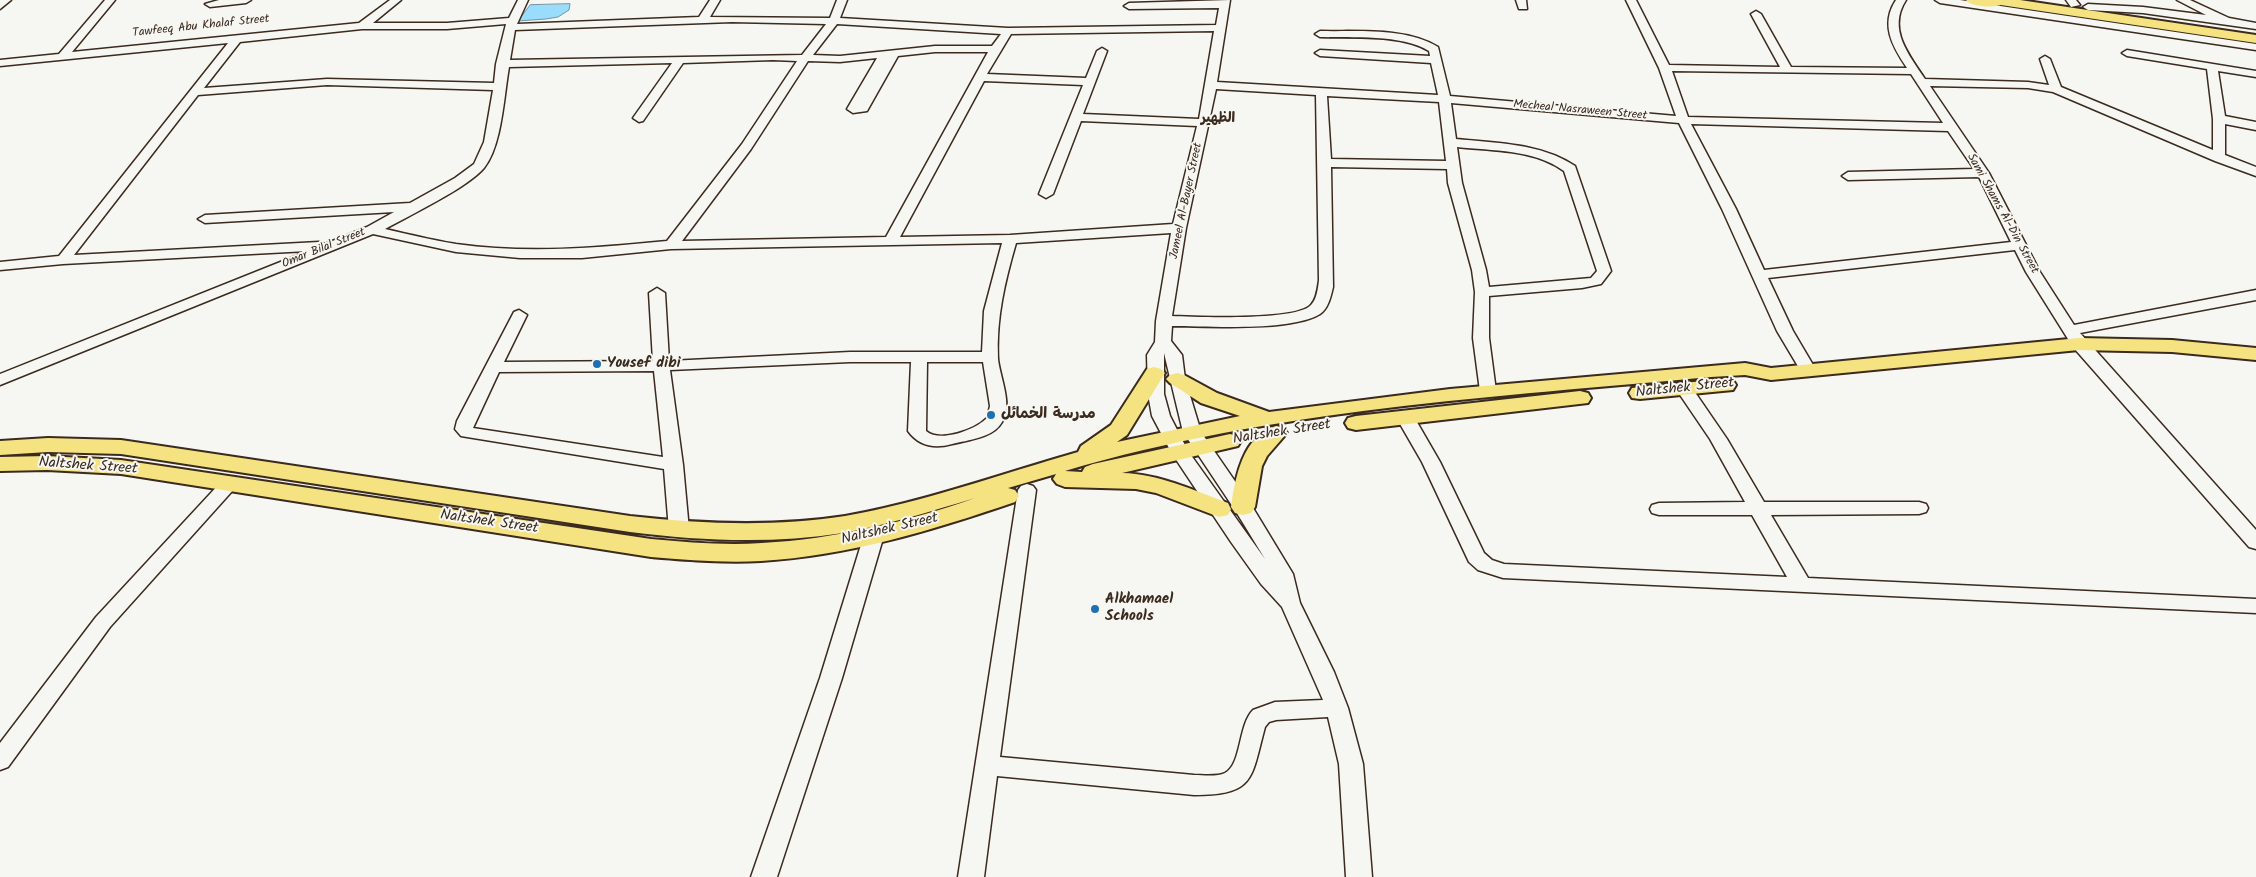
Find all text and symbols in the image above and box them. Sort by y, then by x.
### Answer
street label: Tawfeeq Abu Khalaf Street [132,13,270,41]
street label: Mecheal Nasraween Street [1512,98,1648,124]
district label: الظهير [1201,112,1235,128]
street label: Jameel Al-Bayer Street [1168,141,1206,261]
street label: Sami Shams Al-Din Street [1963,151,2041,277]
street label: Omar Bilal Street [280,226,368,272]
place label: Yousef dibi [607,355,681,373]
marker: Yousef dibi [591,358,603,370]
street label: Naltshek Street [1635,375,1735,403]
place label: مدرسة الخمائل [1001,406,1096,424]
marker: مدرسة الخمائل [985,409,997,421]
street label: Naltshek Street [1232,416,1332,450]
street label: Naltshek Street [38,455,138,479]
street label: Naltshek Street [439,507,539,539]
street label: Naltshek Street [840,510,940,550]
place label: Alkhamael Schools [1105,591,1173,626]
marker: Alkhamael Schools [1089,603,1101,615]

